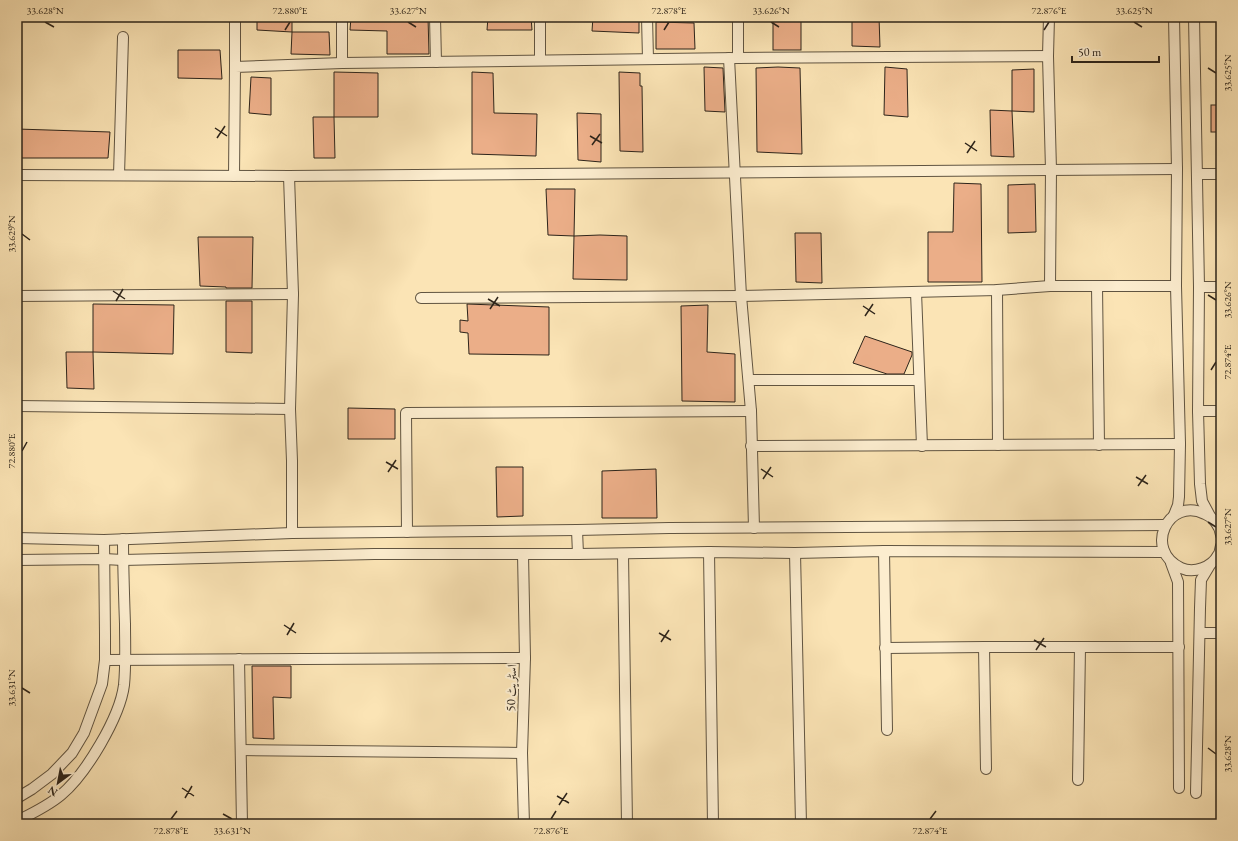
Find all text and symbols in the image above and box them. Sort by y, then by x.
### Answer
text: 33.628°N [26,4,64,17]
text: 72.880°E [273,4,308,17]
text: 33.627°N [389,4,427,17]
text: 72.878°E [652,4,687,17]
text: 33.626°N [752,4,790,17]
text: 72.876°E [1032,4,1067,17]
text: 33.625°N [1115,4,1153,17]
scale bar [1072,38,1159,64]
text: 50 m [1078,44,1102,60]
text: 33.625°N [1221,54,1234,92]
text: 33.629°N [5,215,18,253]
text: 33.626°N [1221,281,1234,319]
text: 72.874°E [1221,344,1234,379]
text: 72.880°E [5,433,18,468]
text: 33.627°N [1221,508,1234,546]
street label: اسٹریٹ 50 [502,664,520,712]
text: 33.631°N [5,669,18,707]
text: 33.628°N [1221,735,1234,773]
north arrow [38,763,78,803]
text: N [45,783,60,800]
text: 72.878°E [154,824,189,837]
text: 33.631°N [213,824,251,837]
text: 72.876°E [534,824,569,837]
text: 72.874°E [913,824,948,837]

